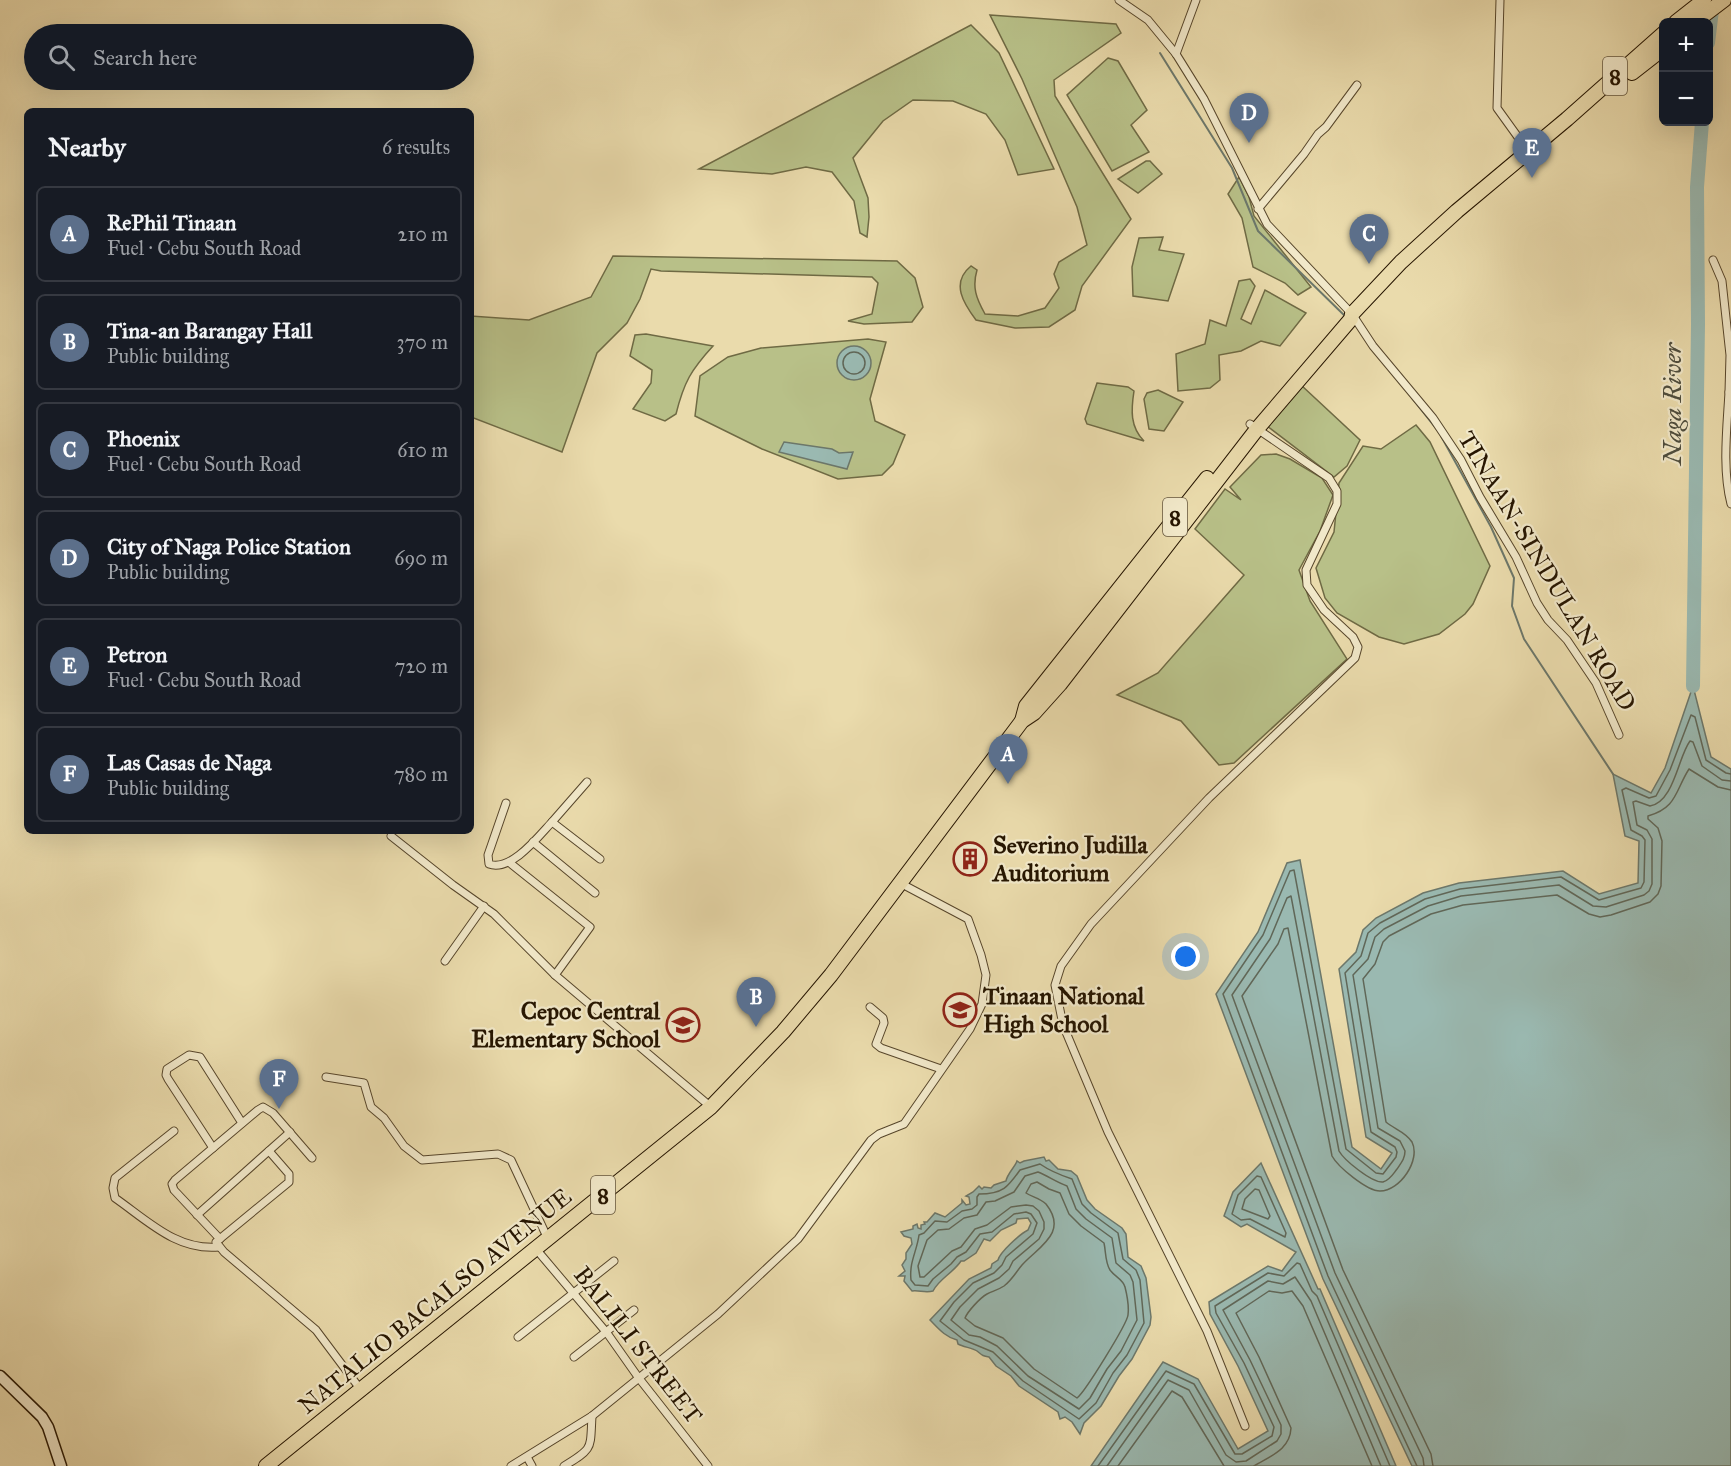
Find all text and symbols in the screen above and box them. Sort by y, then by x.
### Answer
map controls [1659,18,1713,126]
button: + [1659,18,1713,72]
search box [24,24,474,90]
icon: search [45,41,78,74]
text: Search here [93,44,197,71]
road number: 8 [1603,57,1627,95]
button: − [1659,72,1713,126]
pin: D [1230,94,1268,143]
pin: E [1512,128,1552,178]
text: Nearby [48,131,126,163]
text: 6 results [382,135,450,159]
text: RePhil Tinaan [107,209,236,236]
pin: C [1350,214,1388,264]
text: A [63,222,76,246]
text: 210 m [398,222,448,246]
text: Fuel · Cebu South Road [107,236,301,260]
text: Tina-an Barangay Hall [107,317,312,344]
text: B [63,330,76,354]
text: 370 m [397,330,448,354]
water label: Naga River [1656,342,1688,467]
text: Public building [107,344,229,368]
text: Phoenix [107,425,180,452]
street label: TINAAN-SINDULAN ROAD [1451,426,1643,716]
text: C [63,438,76,462]
text: 610 m [397,438,448,462]
text: Fuel · Cebu South Road [107,452,301,476]
road number: 8 [1163,498,1187,536]
text: City of Naga Police Station [107,533,351,560]
text: D [62,546,77,570]
text: 690 m [394,546,448,570]
text: Public building [107,560,229,584]
text: Petron [107,641,167,668]
text: E [62,654,77,678]
text: 720 m [395,654,448,678]
text: Fuel · Cebu South Road [107,668,301,692]
pin: A [988,734,1028,784]
text: Las Casas de Naga [107,749,272,776]
text: F [63,762,76,786]
text: 780 m [394,762,448,786]
text: Public building [107,776,229,800]
place label: Severino Judilla Auditorium [991,830,1149,888]
building icon: Severino Judilla Auditorium [952,841,988,877]
your location [1171,942,1200,971]
pin: B [736,978,776,1027]
place label: Tinaan National High School [982,981,1145,1039]
school or university icon: Tinaan National High School [942,992,978,1028]
place label: Cepoc Central Elementary School [471,996,661,1054]
school or university icon: Cepoc Central Elementary School [665,1007,701,1043]
pin: F [260,1060,298,1109]
road number: 8 [591,1176,615,1214]
street label: NATALIO BACALSO AVENUE [292,1181,578,1421]
street label: BALILI STREET [567,1260,709,1430]

